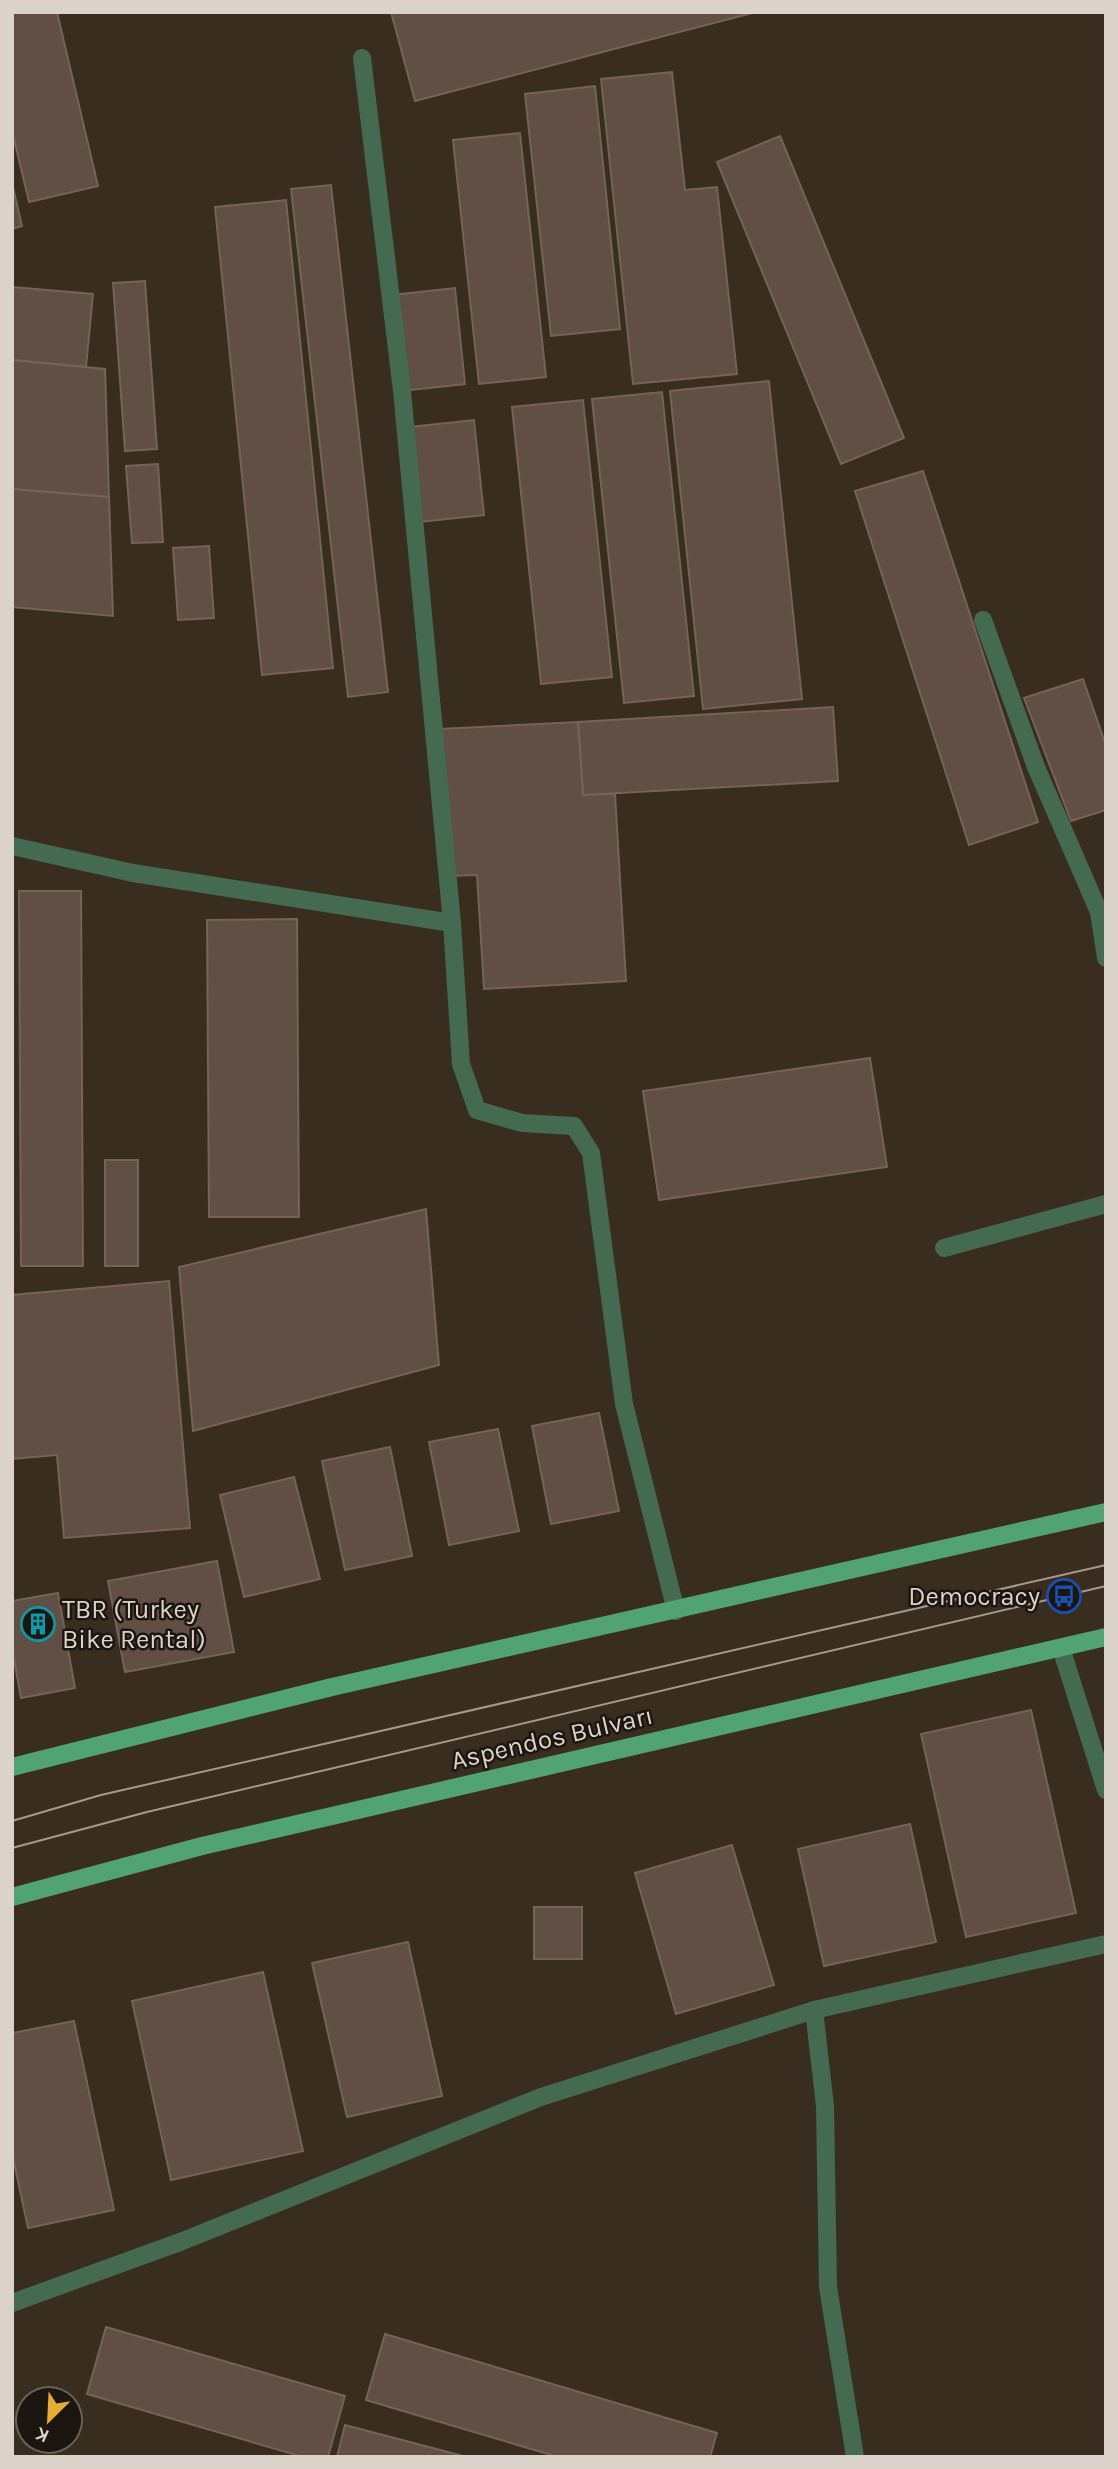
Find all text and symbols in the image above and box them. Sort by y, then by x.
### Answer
bus stop icon: Democracy [1045,1577,1083,1615]
place label: Democracy [908,1581,1040,1612]
place label: TBR (Turkey Bike Rental) [62,1594,206,1655]
building icon: TBR (Turkey Bike Rental) [19,1605,57,1643]
street label: Aspendos Bulvarı [448,1700,656,1776]
north arrow [14,2385,84,2455]
text: K [32,2422,53,2447]

